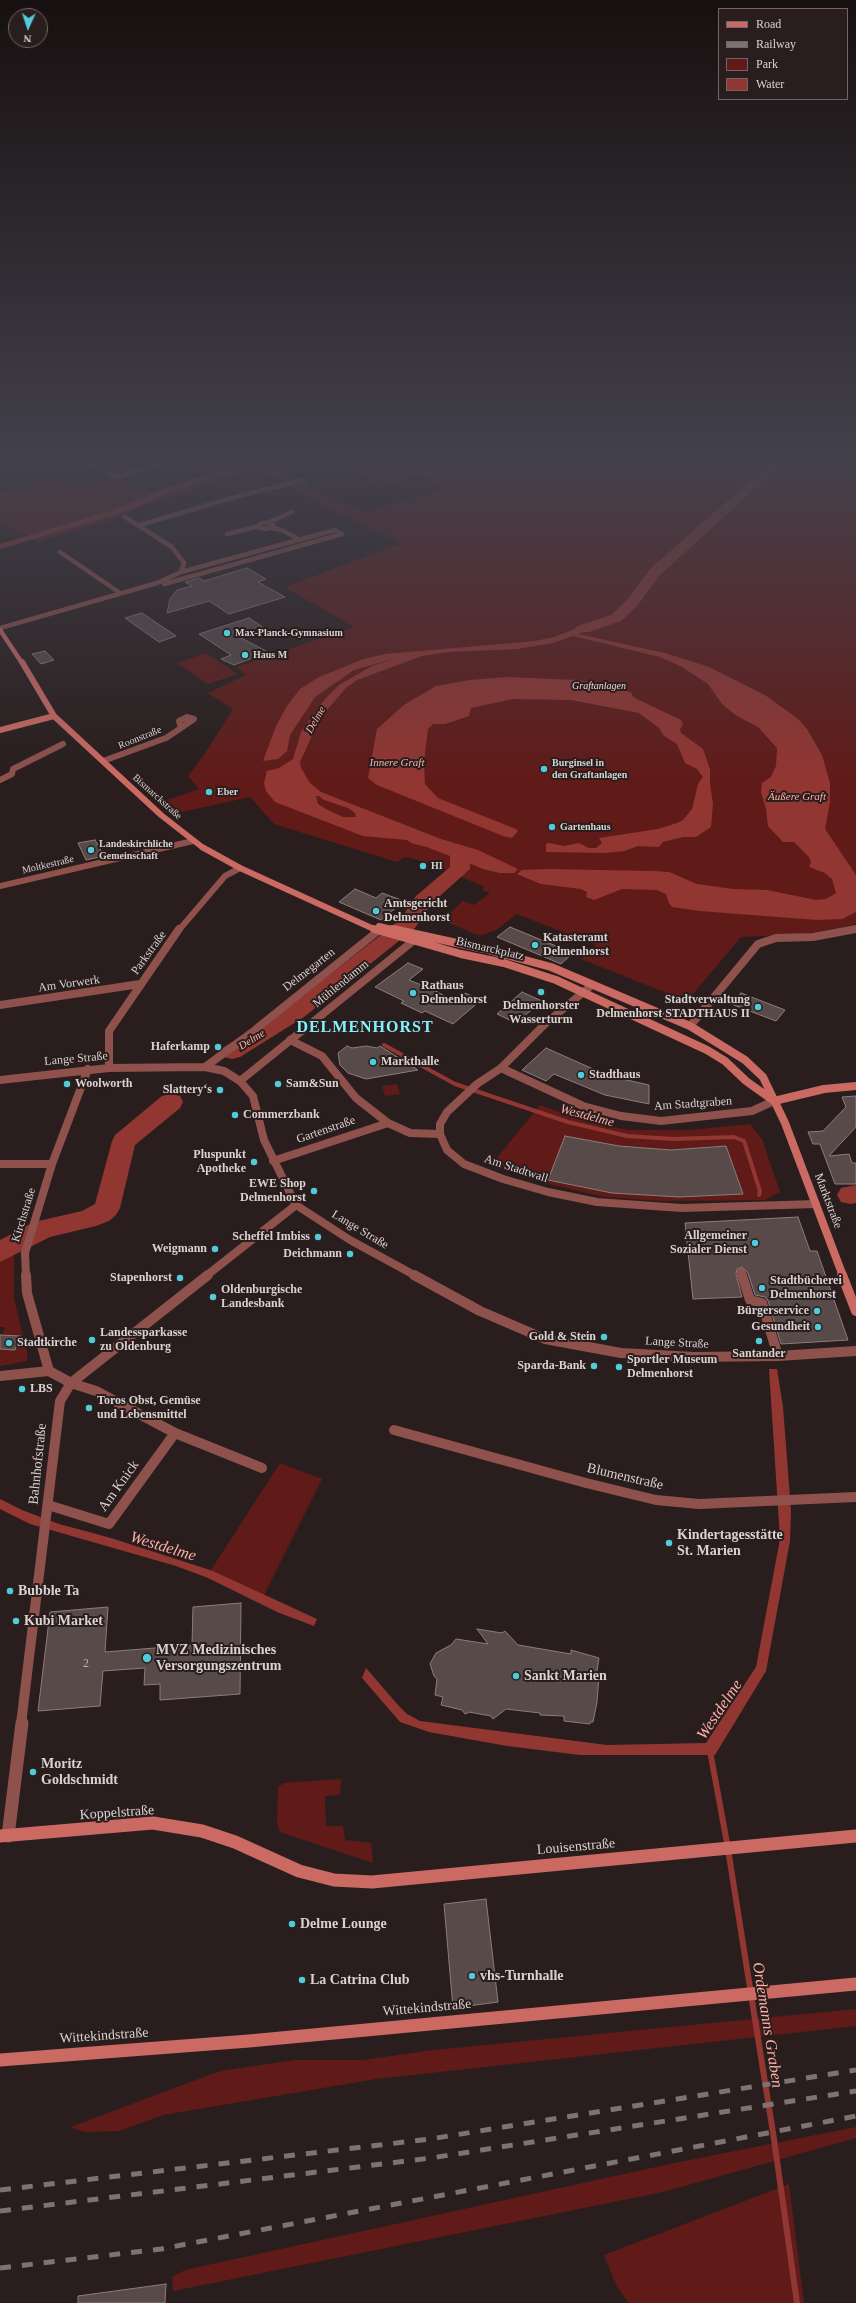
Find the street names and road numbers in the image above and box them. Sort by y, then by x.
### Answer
street label: Roonstraße [117,724,163,752]
street label: Bismarckstraße [130,772,184,822]
street label: Moltkestraße [21,853,75,877]
street label: Parkstraße [128,928,170,978]
street label: Bismarckplatz [455,934,525,964]
street label: Delmegarten [280,945,338,995]
street label: Mühlendamm [310,957,372,1011]
street label: Am Vorwerk [37,973,101,995]
street label: Lange Straße [44,1049,108,1069]
street label: Am Stadtgraben [653,1094,733,1114]
street label: Gartenstraße [295,1113,357,1147]
street label: Am Stadtwall [482,1152,550,1186]
street label: Marktstraße [811,1171,845,1231]
street label: Kirchstraße [9,1186,39,1244]
street label: Lange Straße [329,1207,391,1253]
street label: Lange Straße [645,1334,709,1352]
street label: Bahnhofstraße [25,1423,51,1505]
street label: Am Knick [95,1457,143,1515]
street label: Blumenstraße [585,1460,665,1494]
street label: Koppelstraße [79,1802,155,1824]
street label: Louisenstraße [536,1835,616,1859]
street label: Wittekindstraße [382,1996,472,2020]
street label: Wittekindstraße [59,2025,149,2047]

